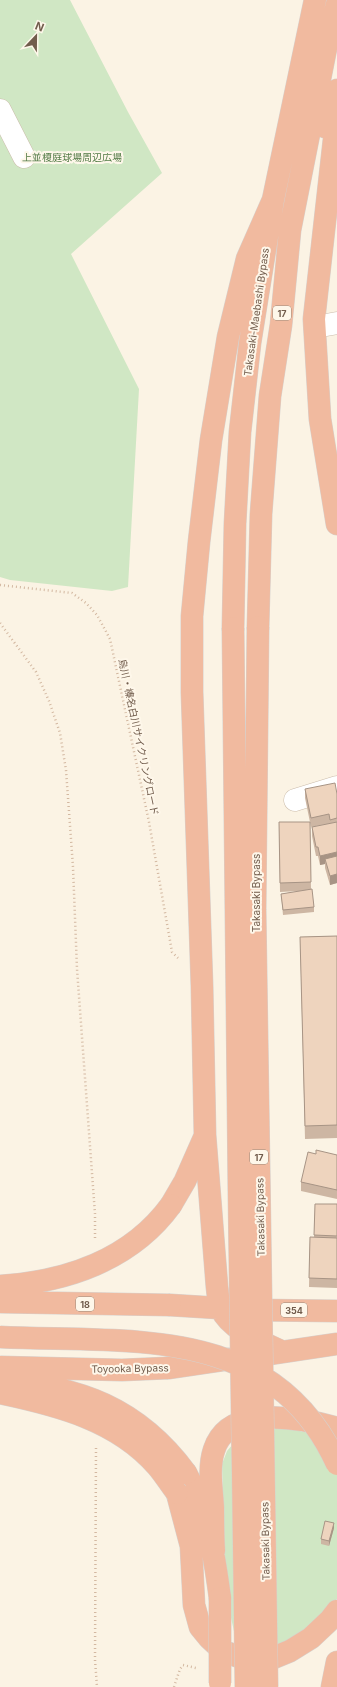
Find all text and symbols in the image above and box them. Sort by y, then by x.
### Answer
north arrow [16,16,56,56]
text: N [33,19,46,35]
park label: 上並榎庭球場周辺広場 [22,151,122,163]
street label: Takasaki-Maebashi Bypass [241,247,271,377]
road number: 17 [273,306,291,320]
street label: 烏川・榛名白川サイクリングロード [117,658,161,816]
street label: Takasaki Bypass [250,854,262,932]
road number: 17 [250,1150,268,1164]
street label: Takasaki Bypass [253,1178,267,1256]
road number: 18 [76,1297,94,1311]
road number: 354 [281,1303,307,1317]
street label: Toyooka Bypass [91,1361,169,1375]
street label: Takasaki Bypass [258,1502,272,1580]

